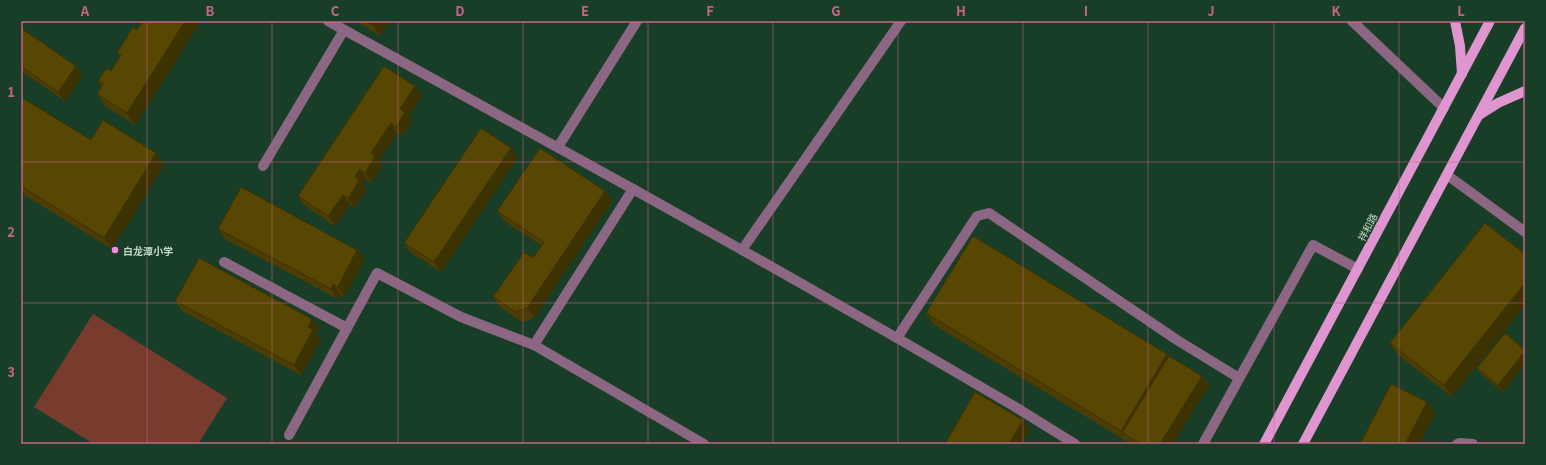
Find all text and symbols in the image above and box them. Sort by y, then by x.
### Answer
text: A [80,1,90,20]
text: B [206,1,215,20]
text: C [331,1,340,20]
text: D [455,1,465,20]
text: E [581,1,589,20]
text: F [706,1,714,20]
text: G [831,1,841,20]
text: H [956,1,966,20]
text: I [1084,1,1088,20]
text: J [1207,1,1215,20]
text: K [1332,1,1341,20]
text: L [1457,1,1465,20]
text: 1 [7,82,15,101]
street label: 祥和路 [1353,210,1381,244]
text: 2 [7,222,15,241]
place label: 白龙潭小学 [123,243,173,258]
marker: 白龙潭小学 [110,245,120,255]
text: 3 [7,362,15,381]

